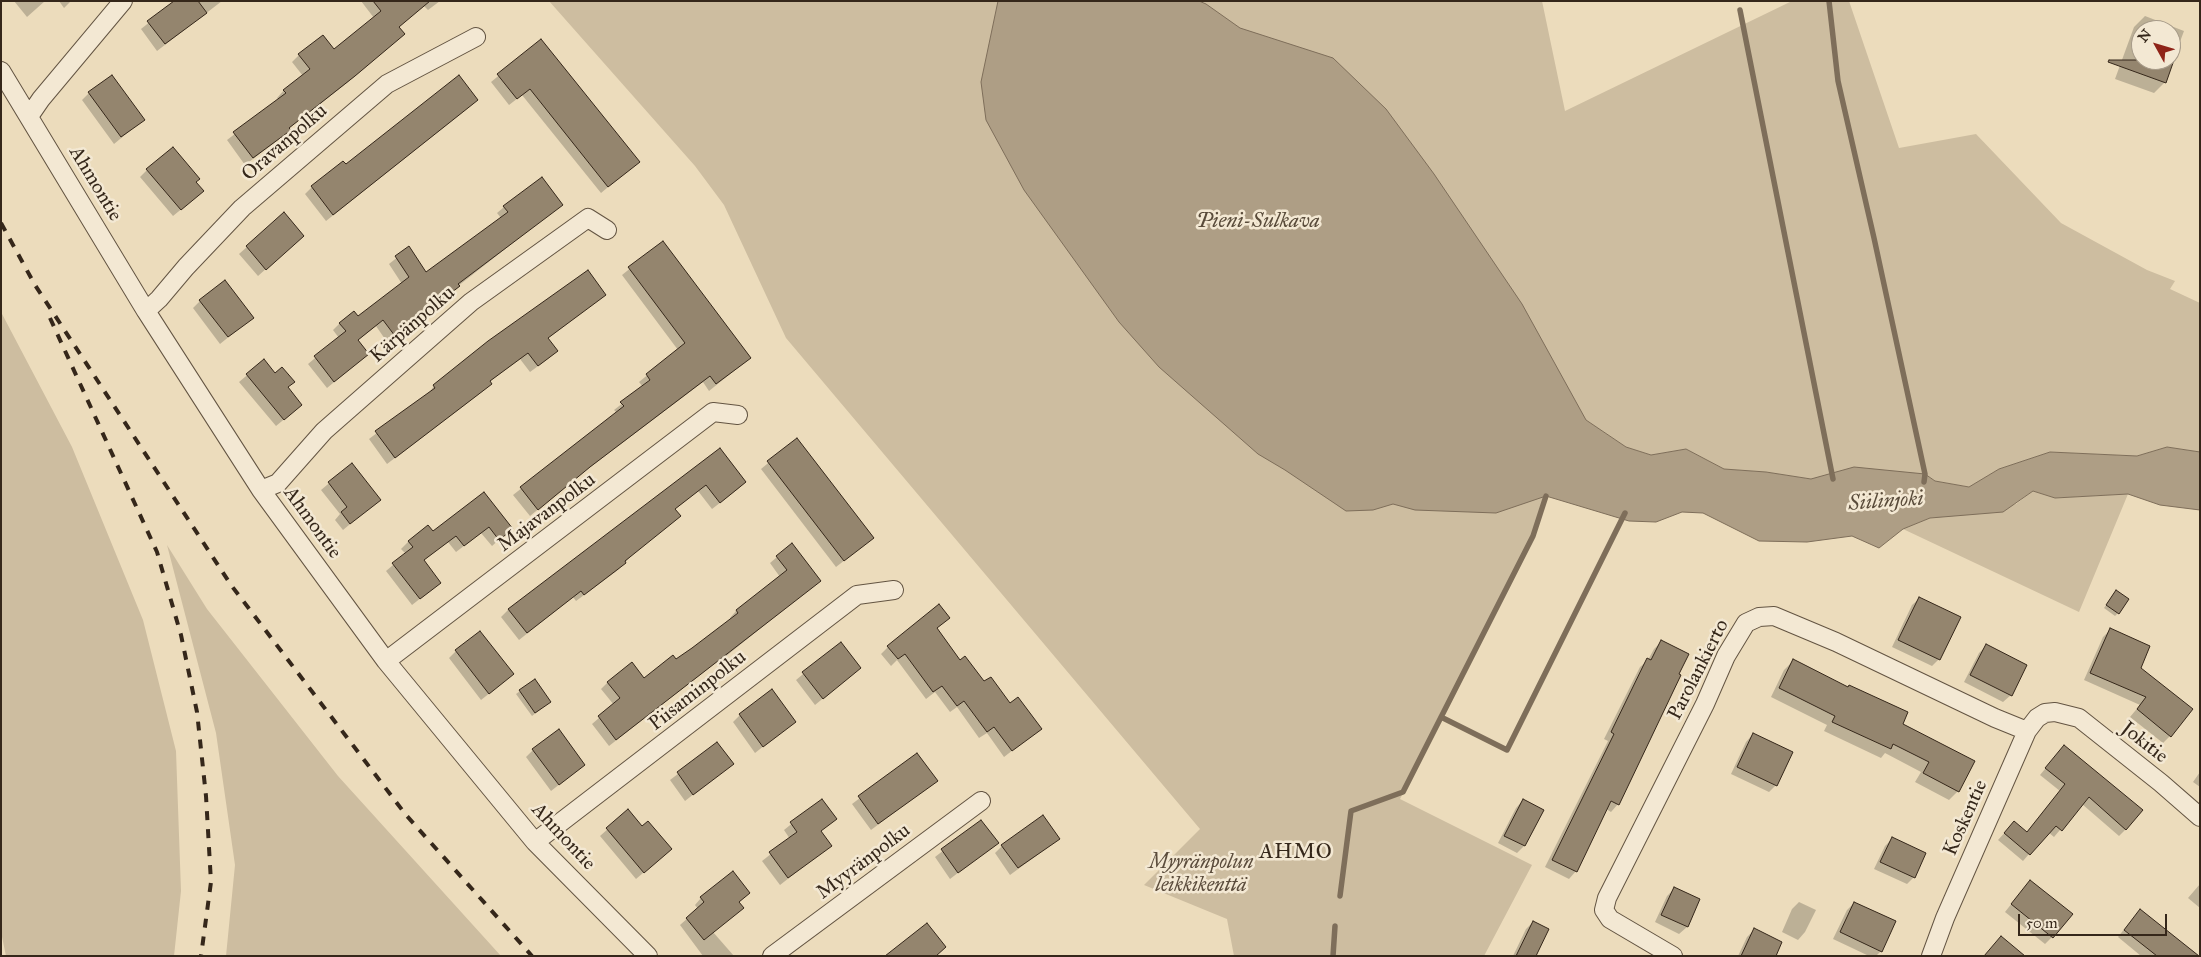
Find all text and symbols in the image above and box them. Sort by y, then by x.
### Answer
north arrow [2131,20,2181,70]
text: N [2134,26,2155,46]
street label: Oravanpolku [237,99,333,187]
street label: Ahmontie [63,142,127,226]
water label: Pieni-Sulkava [1196,209,1320,235]
street label: Kärpänpolku [366,282,460,368]
street label: Majavanpolku [493,468,601,558]
street label: Ahmontie [278,482,346,564]
water label: Siilinjoki [1848,487,1924,517]
street label: Parolankierto [1663,616,1735,724]
street label: Piisaminpolku [645,646,751,736]
street label: Jokitie [2116,717,2172,769]
street label: Koskentie [1939,776,1993,860]
street label: Ahmontie [526,798,600,876]
street label: Myyränpolku [812,819,916,905]
district label: AHMO [1259,840,1333,866]
park label: Myyränpolun leikkikenttä [1149,851,1253,898]
scale bar [2021,904,2170,936]
text: 50 m [2026,914,2058,932]

